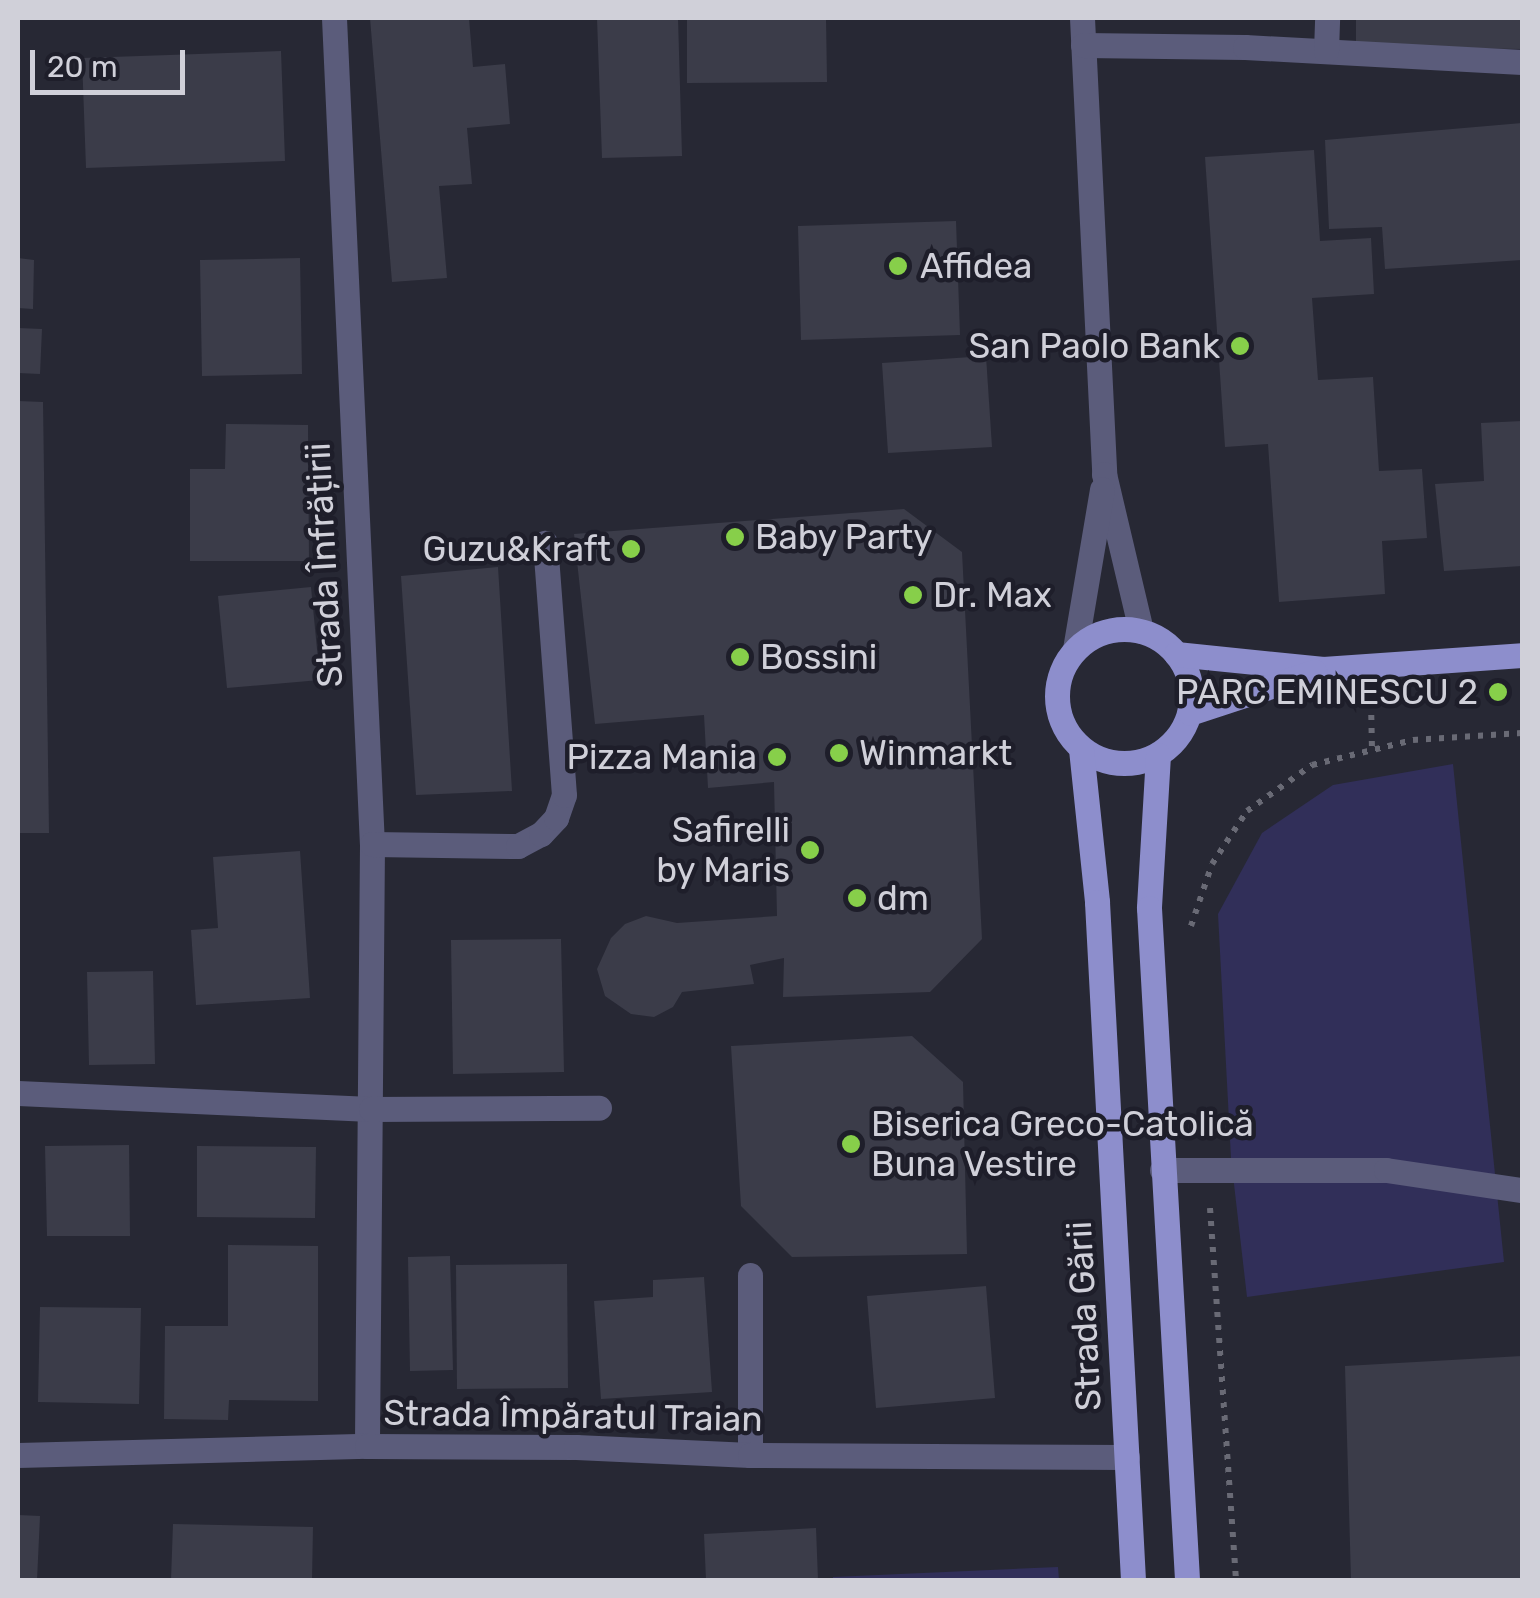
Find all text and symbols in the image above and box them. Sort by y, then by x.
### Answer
scale bar [35,30,190,92]
text: 20 m [47,49,118,85]
place label: Affidea [920,245,1032,287]
marker: Affidea [885,253,911,279]
place label: San Paolo Bank [968,325,1220,367]
marker: San Paolo Bank [1229,335,1251,357]
street label: Strada Înfrățirii [297,442,351,688]
place label: Baby Party [755,516,933,558]
marker: Baby Party [724,526,746,548]
place label: Guzu&Kraft [423,528,611,570]
marker: Guzu&Kraft [620,538,642,560]
place label: Dr. Max [933,574,1052,616]
marker: Dr. Max [902,584,924,606]
place label: Bossini [760,636,877,678]
marker: Bossini [729,646,751,668]
place label: PARC EMINESCU 2 [1176,671,1478,713]
marker: PARC EMINESCU 2 [1487,681,1509,703]
place label: Winmarkt [859,732,1012,774]
place label: Pizza Mania [566,736,757,778]
marker: Winmarkt [828,742,850,764]
marker: Pizza Mania [766,746,788,768]
place label: Safirelli by Maris [655,809,790,891]
marker: Safirelli by Maris [799,839,821,861]
place label: dm [877,877,929,919]
marker: dm [846,887,868,909]
place label: Biserica Greco-Catolică Buna Vestire [871,1103,1254,1185]
marker: Biserica Greco-Catolică Buna Vestire [840,1133,862,1155]
street label: Strada Gării [1058,1220,1110,1412]
street label: Strada Împăratul Traian [383,1392,763,1440]

